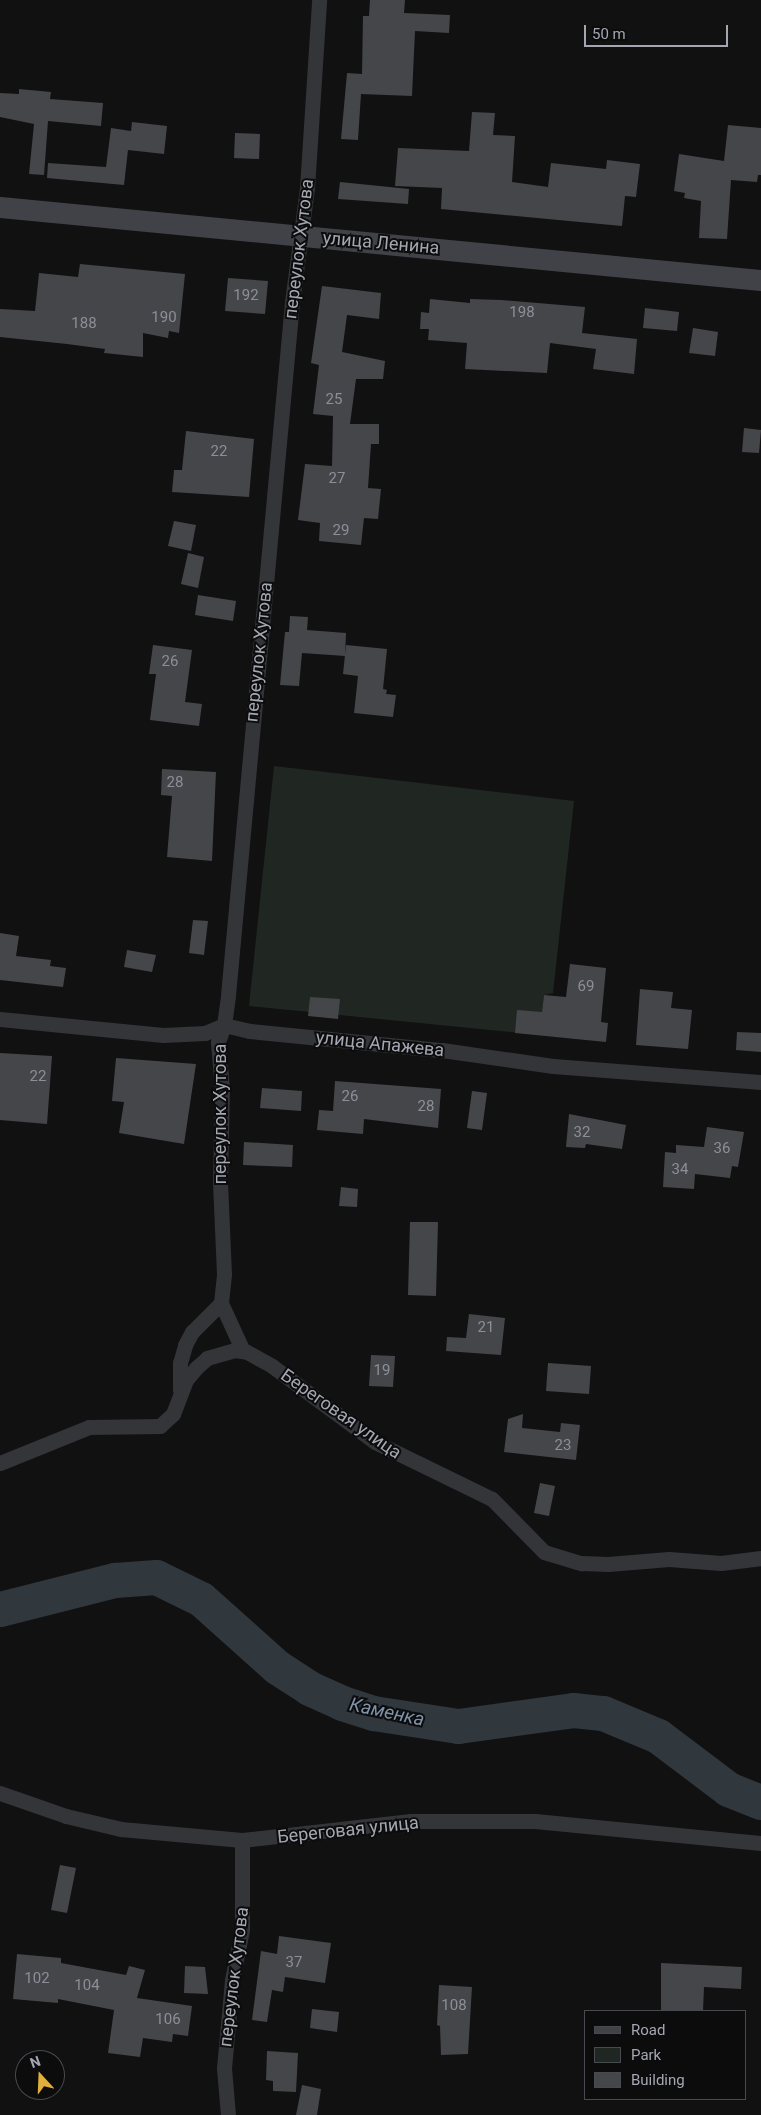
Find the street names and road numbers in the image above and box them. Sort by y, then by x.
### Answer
street label: переулок Хутова [280,178,318,320]
street label: улица Ленина [322,227,440,259]
street label: переулок Хутова [241,581,277,723]
street label: улица Апажева [315,1027,445,1061]
street label: переулок Хутова [209,1044,231,1184]
street label: Береговая улица [277,1364,405,1464]
street label: Береговая улица [276,1812,420,1848]
street label: переулок Хутова [215,1906,253,2048]

